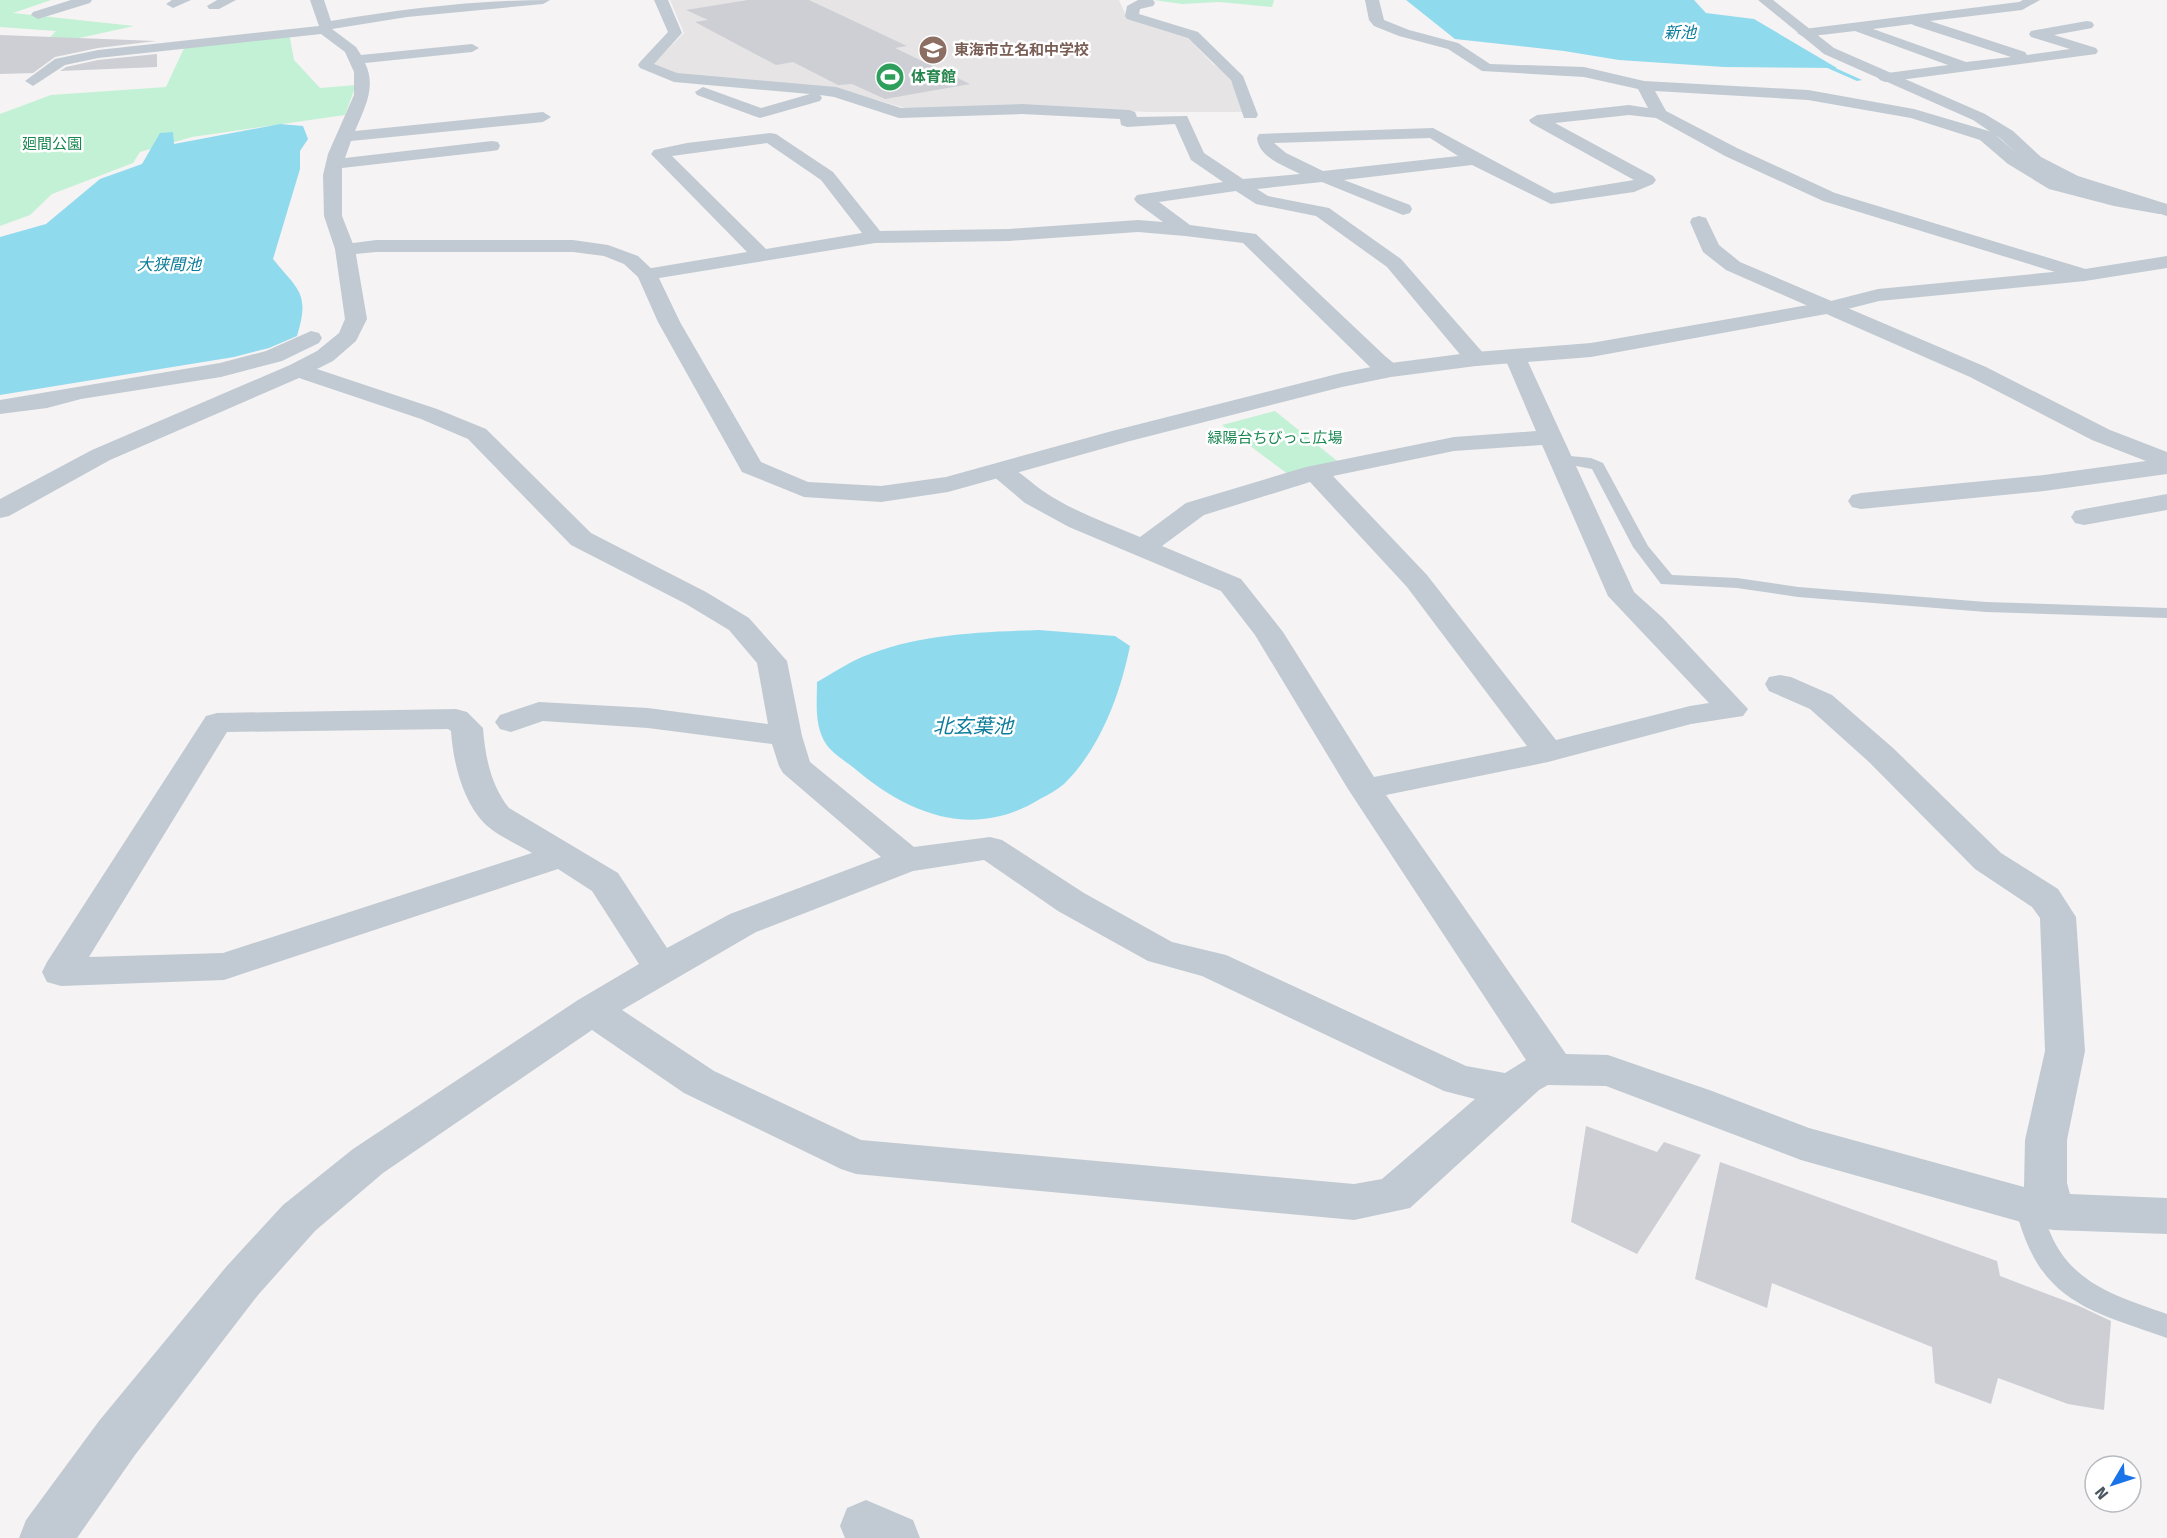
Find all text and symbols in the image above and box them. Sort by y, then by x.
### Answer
water label: 新池 [1664,23,1698,42]
school or university icon: 東海市立名和中学校 [917,34,949,66]
place label: 東海市立名和中学校 [954,41,1089,59]
sports icon: 体育館 [874,61,906,93]
place label: 体育館 [911,68,956,86]
park label: 廻間公園 [22,135,82,153]
water label: 大狭間池 [137,255,203,274]
park label: 緑陽台ちびっこ広場 [1207,429,1343,447]
water label: 北玄葉池 [933,714,1015,738]
north arrow [2083,1454,2143,1514]
text: N [2091,1483,2112,1503]

